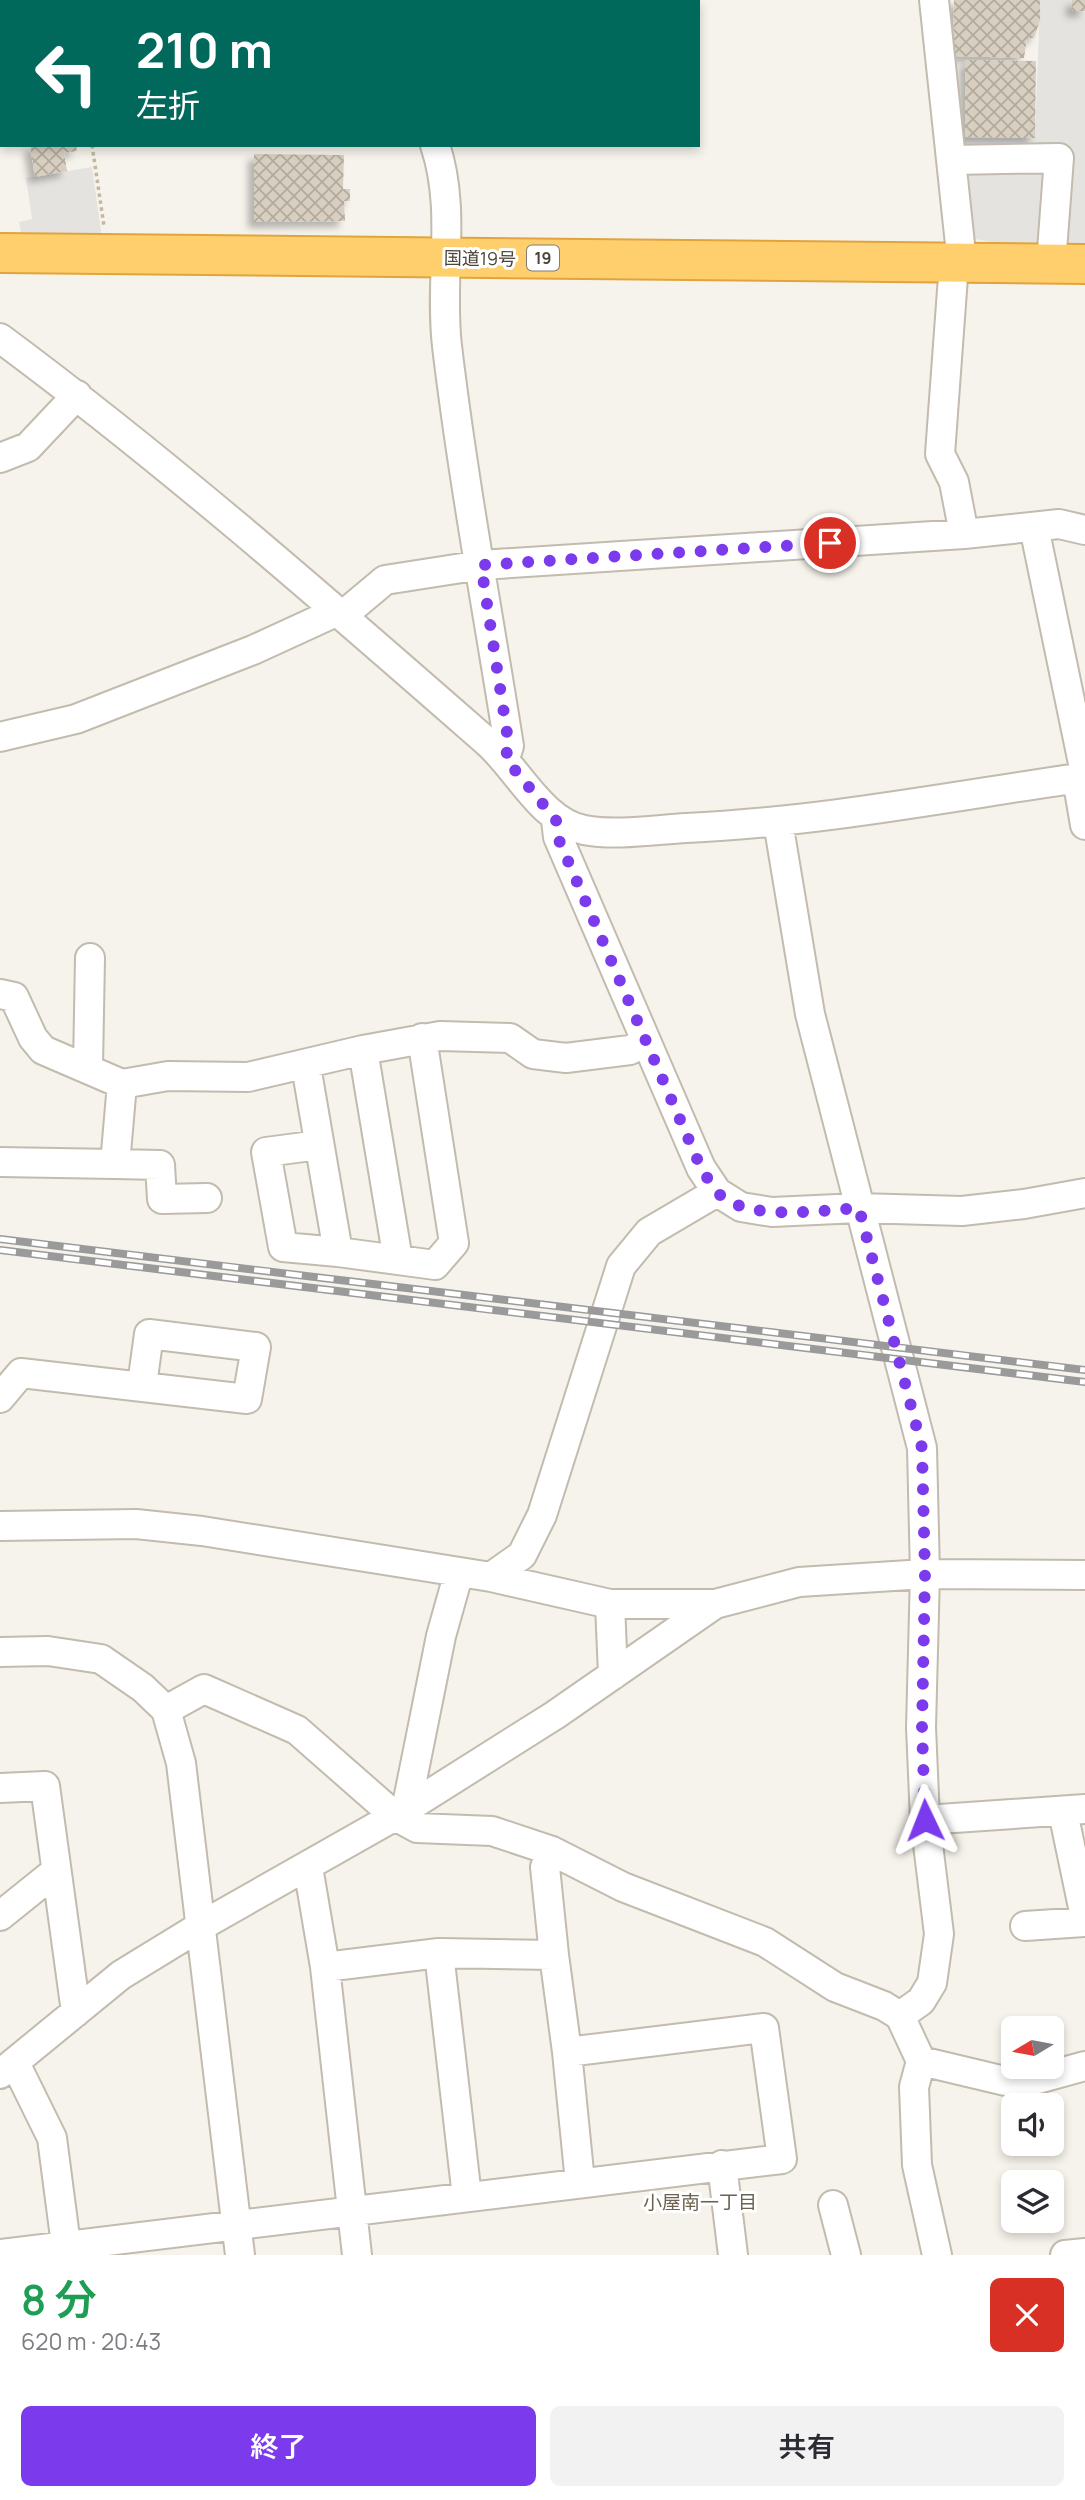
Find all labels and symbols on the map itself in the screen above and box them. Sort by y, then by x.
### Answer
street label: 国道19号 [444,245,516,271]
road number: 19 [527,246,559,270]
pin [800,513,860,573]
position arrow [888,1783,962,1857]
north arrow [1001,2016,1064,2079]
district label: 小屋南一丁目 [643,2189,757,2215]

